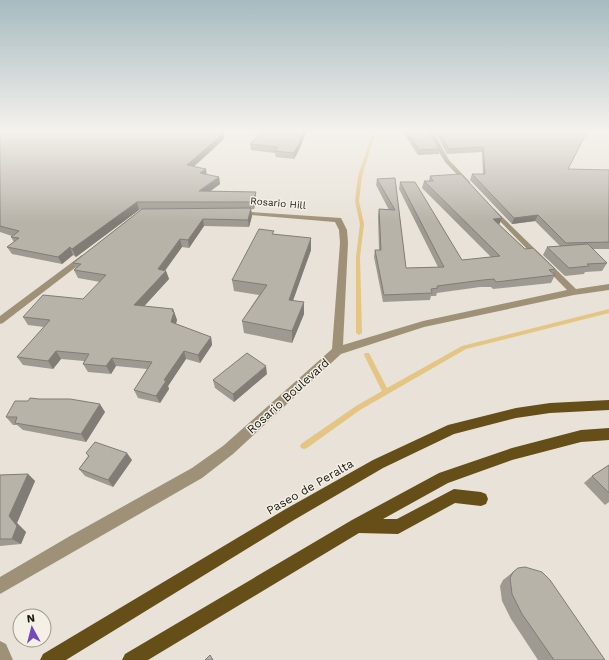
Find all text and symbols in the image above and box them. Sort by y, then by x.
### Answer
street label: Rosario Hill [250,195,306,211]
street label: Rosario Boulevard [244,356,332,436]
street label: Paseo de Peralta [264,456,356,518]
north arrow [12,608,52,648]
text: N [26,612,36,626]

